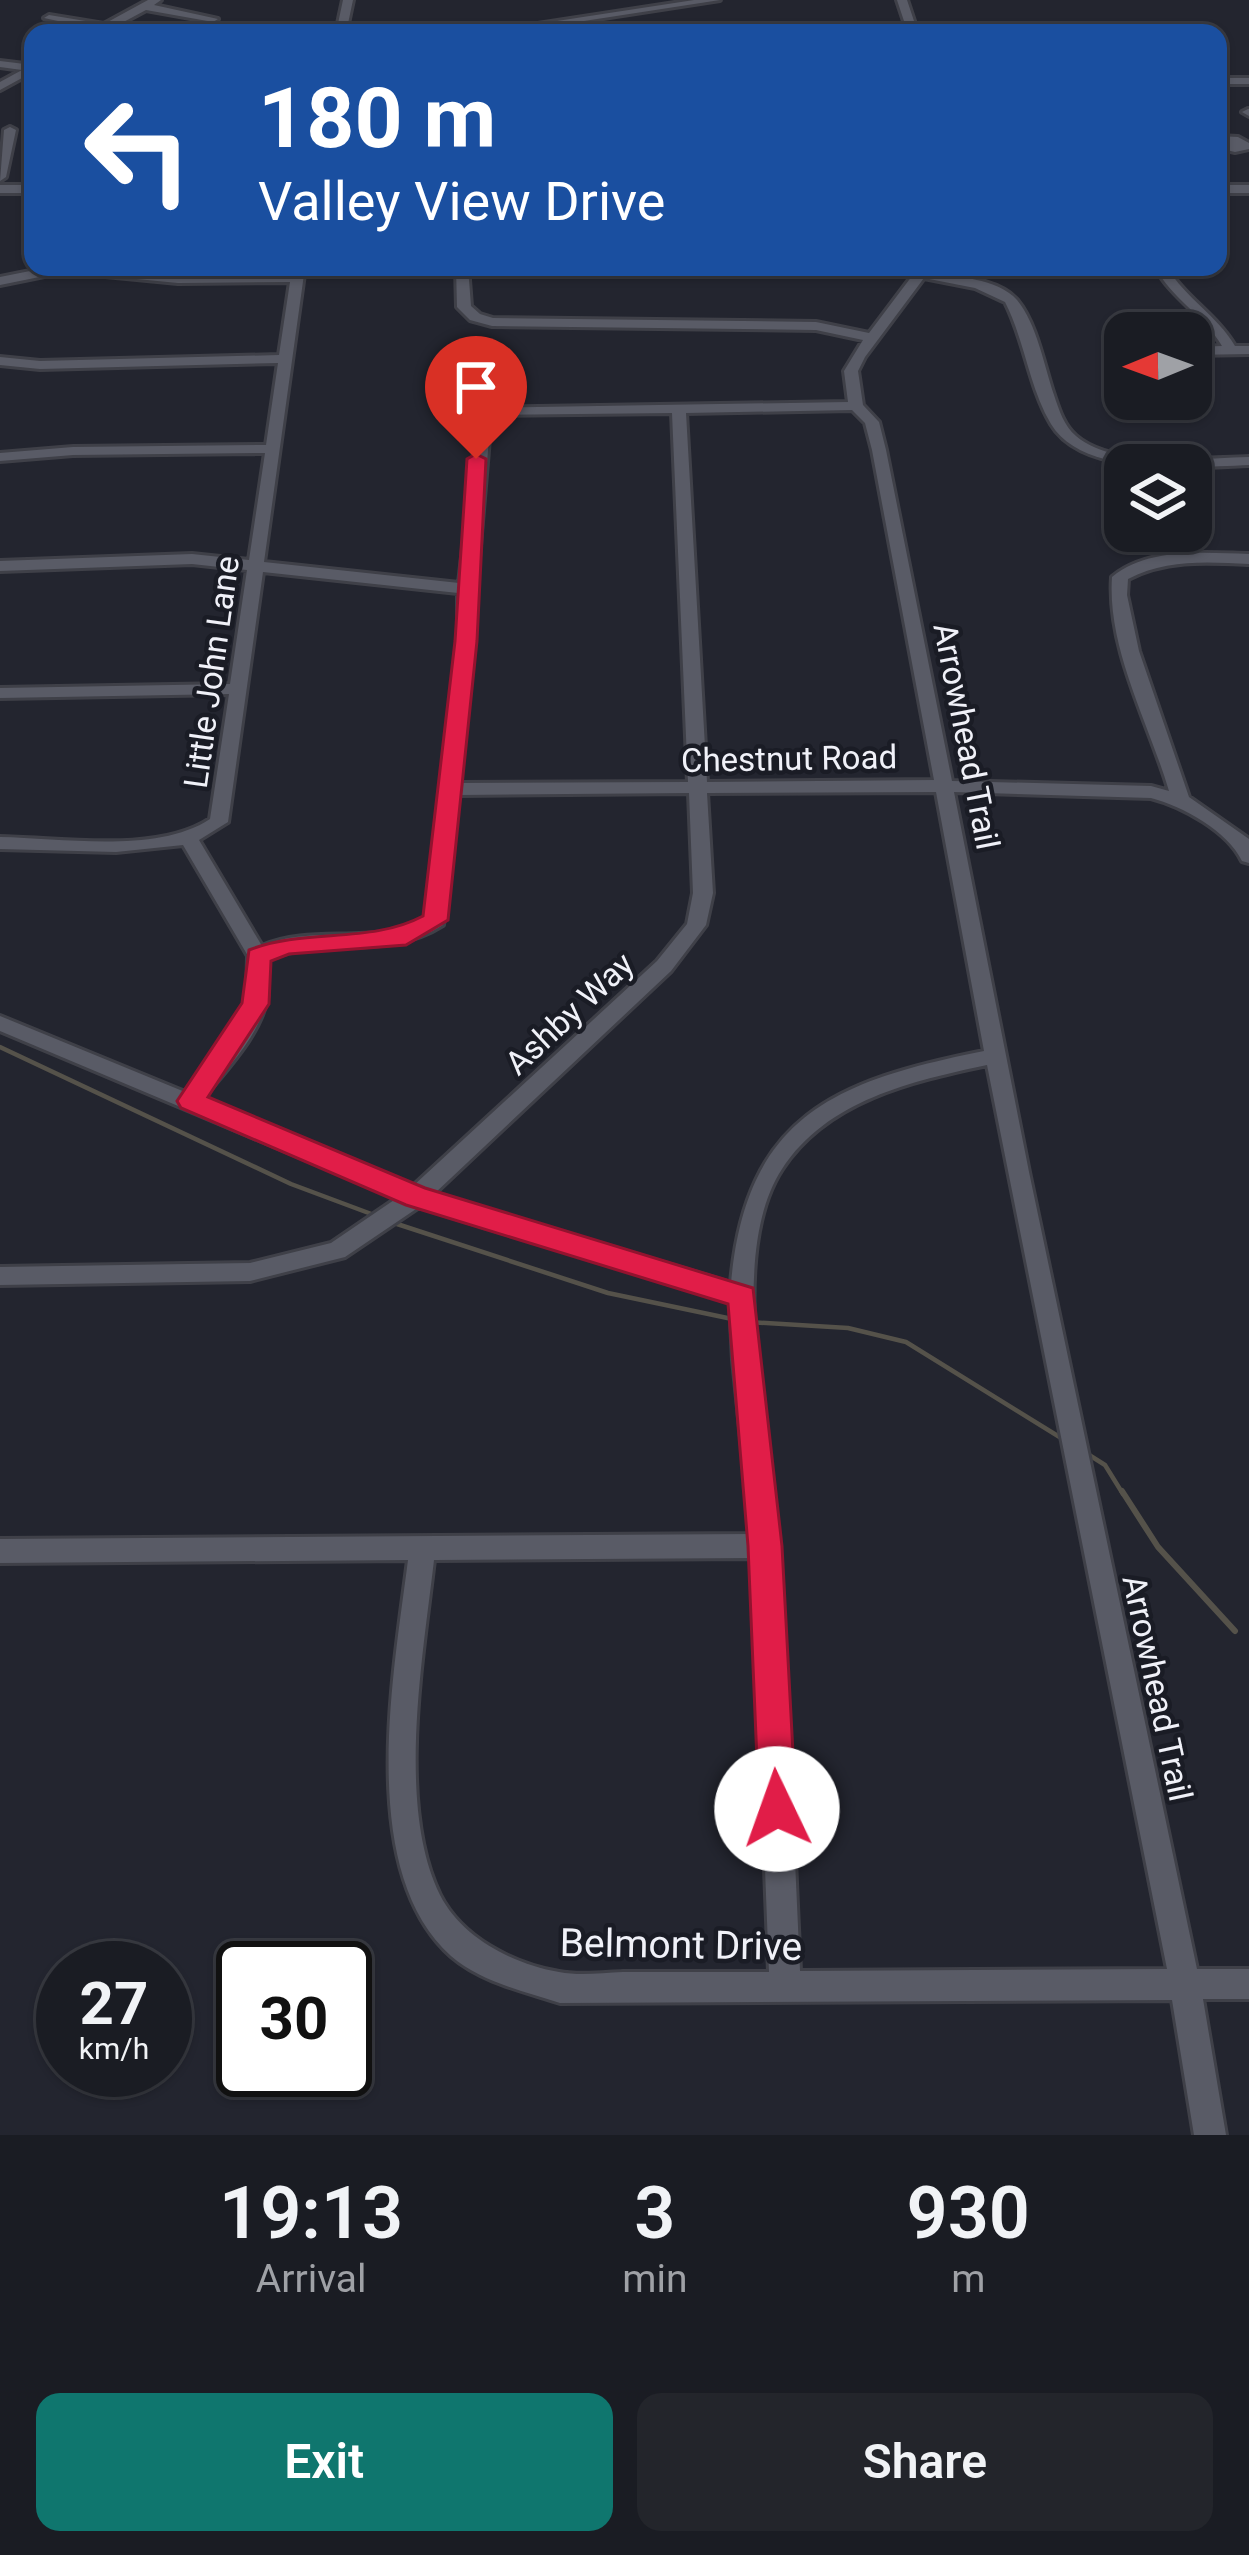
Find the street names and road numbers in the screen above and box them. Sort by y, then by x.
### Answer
street label: Little John Lane [176,553,247,791]
street label: Arrowhead Trail [925,619,1008,853]
street label: Chestnut Road [681,737,897,780]
street label: Ashby Way [497,944,642,1083]
street label: Arrowhead Trail [1115,1572,1200,1805]
street label: Belmont Drive [559,1920,803,1970]

